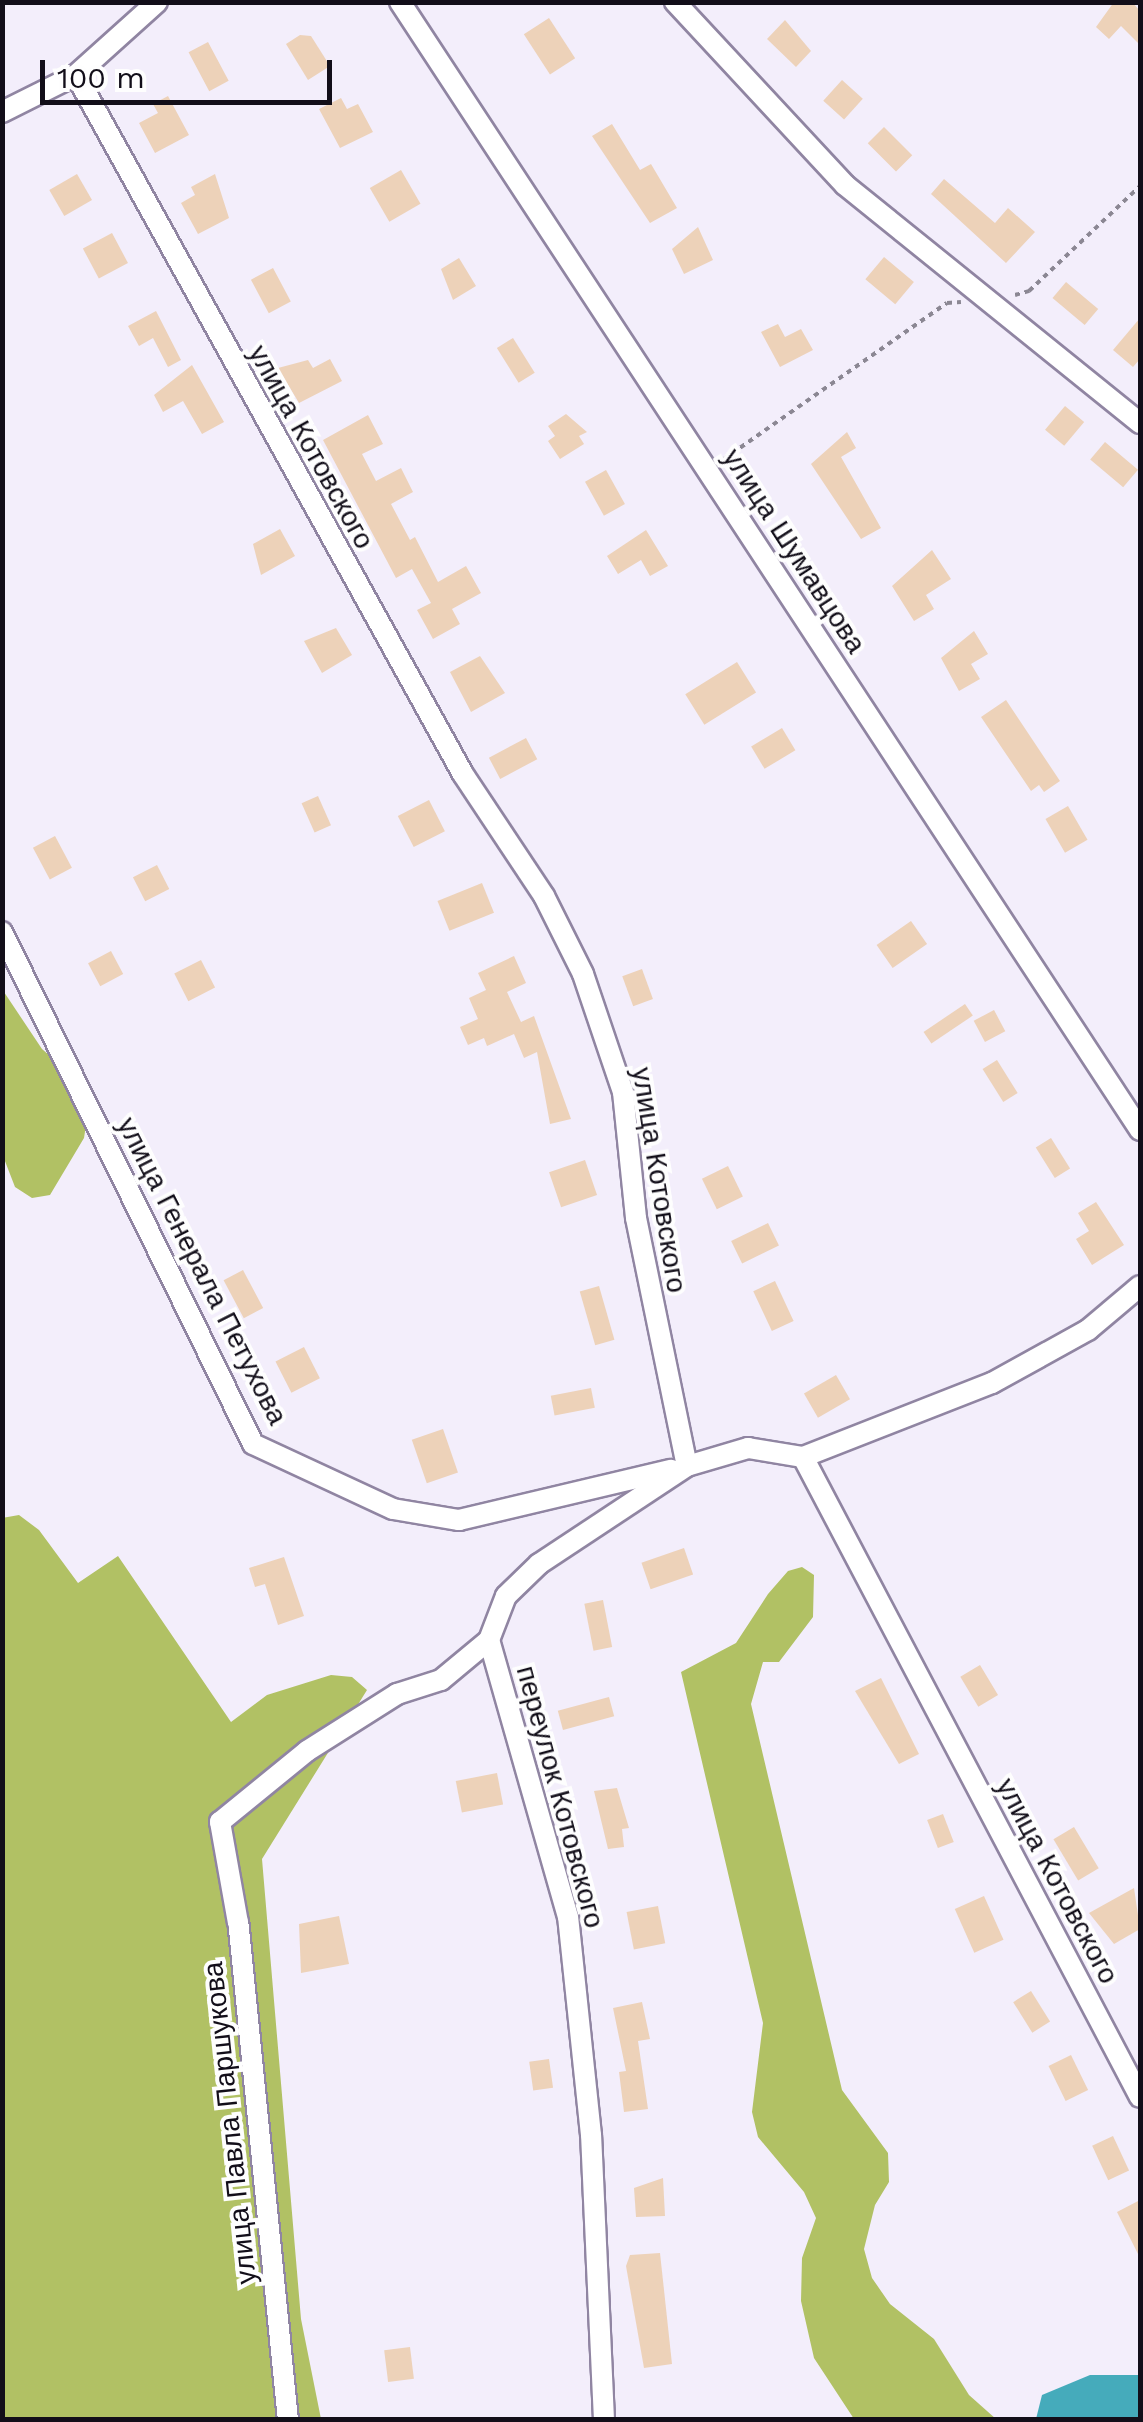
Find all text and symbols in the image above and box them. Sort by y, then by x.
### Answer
scale bar [45,40,338,102]
text: 100 m [57,60,145,95]
street label: улица Котовского [241,339,381,555]
street label: улица Шумавцова [715,442,873,660]
street label: улица Котовского [625,1065,693,1295]
street label: улица Генерала Петухова [110,1112,294,1430]
street label: переулок Котовского [509,1662,611,1932]
street label: улица Котовского [989,1773,1125,1989]
street label: улица Павла Паршукова [196,1960,264,2286]

